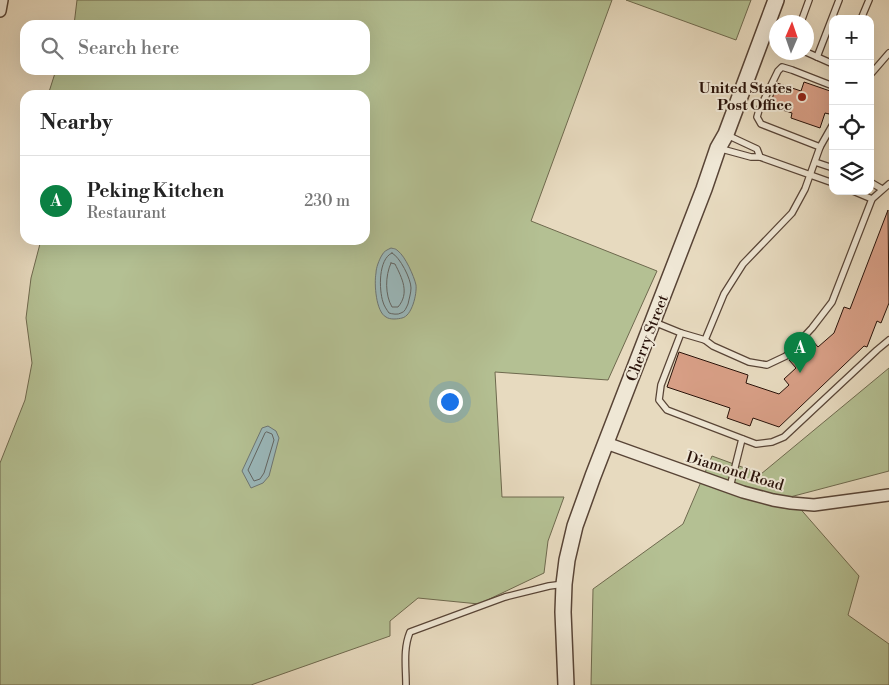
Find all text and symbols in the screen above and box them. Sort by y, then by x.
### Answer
north arrow [769,15,814,60]
map controls [829,15,874,195]
button: + [829,15,874,60]
search box [20,20,370,75]
icon: search [38,34,66,62]
text: Search here [78,36,179,60]
button: − [829,60,874,105]
place label: United States Post Office [699,79,792,115]
marker: United States Post Office [796,91,808,103]
button: locate [829,105,874,150]
text: Nearby [40,110,113,136]
button: layers [829,150,874,195]
text: Peking Kitchen [87,179,224,203]
text: A [50,191,62,211]
text: 230 m [304,191,350,211]
text: Restaurant [87,203,166,223]
street label: Cherry Street [622,291,673,384]
pin: A [784,332,816,373]
your location [437,389,463,415]
street label: Diamond Road [684,448,786,495]

